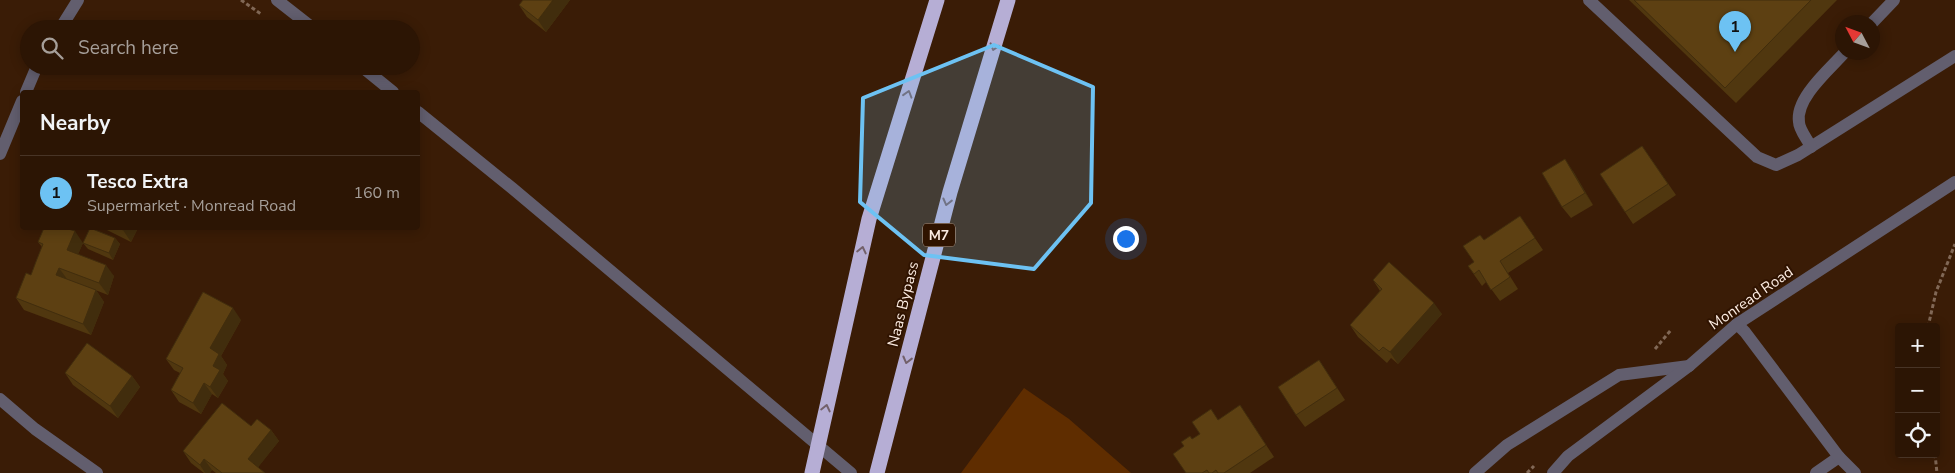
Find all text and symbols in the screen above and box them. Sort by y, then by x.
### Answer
pin: 1 [1719,11,1751,52]
north arrow [1835,15,1880,60]
search box [20,20,420,75]
icon: search [38,34,66,62]
text: Search here [78,35,179,61]
one-way arrow [990,42,1000,50]
one-way arrow [902,90,912,99]
text: Nearby [40,109,110,137]
text: Tesco Extra [87,169,189,195]
text: 1 [51,182,61,204]
text: 160 m [353,182,400,204]
text: Supermarket · Monread Road [87,195,296,217]
one-way arrow [943,198,953,206]
road number: M7 [923,224,955,246]
your location [1113,226,1139,252]
one-way arrow [856,245,867,254]
street label: Naas Bypass [883,259,923,349]
street label: Monread Road [1705,262,1797,334]
map controls [1895,323,1940,458]
button: + [1895,323,1940,368]
one-way arrow [902,355,913,364]
button: − [1895,368,1940,413]
one-way arrow [821,404,831,413]
button: locate [1895,413,1940,458]

